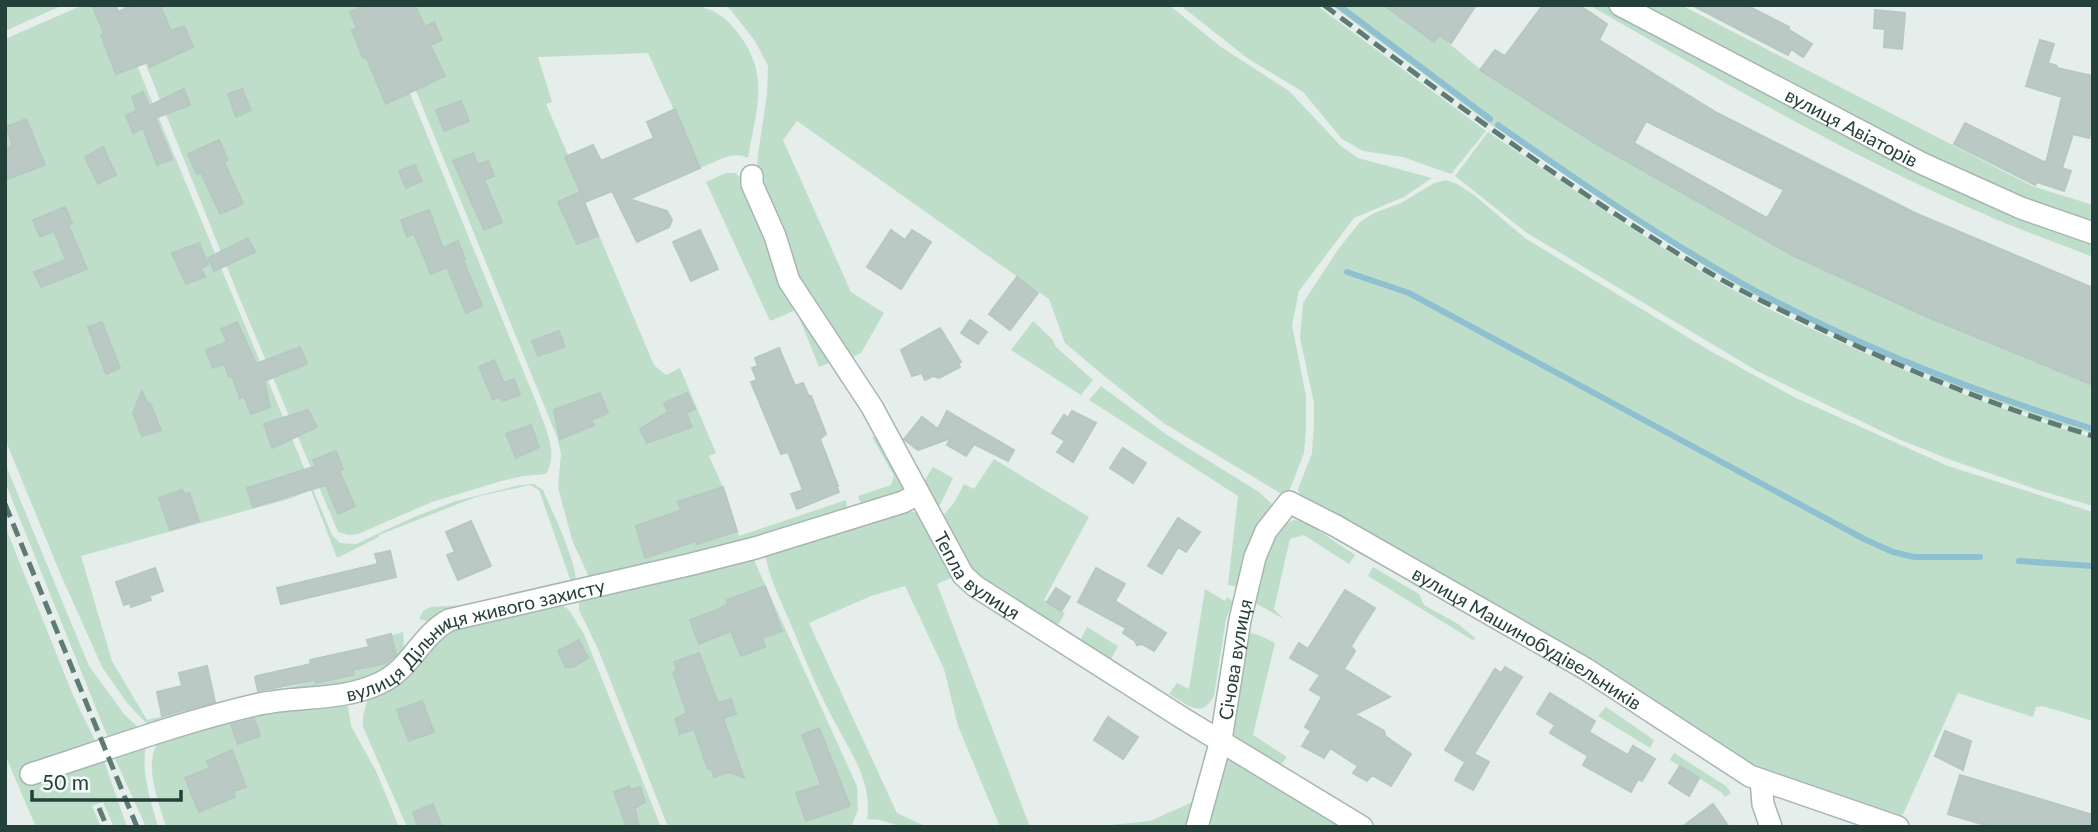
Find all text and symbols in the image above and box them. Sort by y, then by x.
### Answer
street label: вулиця Авіаторів [1782,83,1922,171]
street label: Тепла вулиця [930,527,1025,624]
street label: вулиця Машинобудівельників [1409,561,1646,714]
street label: вулиця Дільниця живого захисту [344,573,607,705]
street label: Січова вулиця [1213,596,1256,722]
scale bar [32,758,180,802]
text: 50 m [42,769,89,794]

